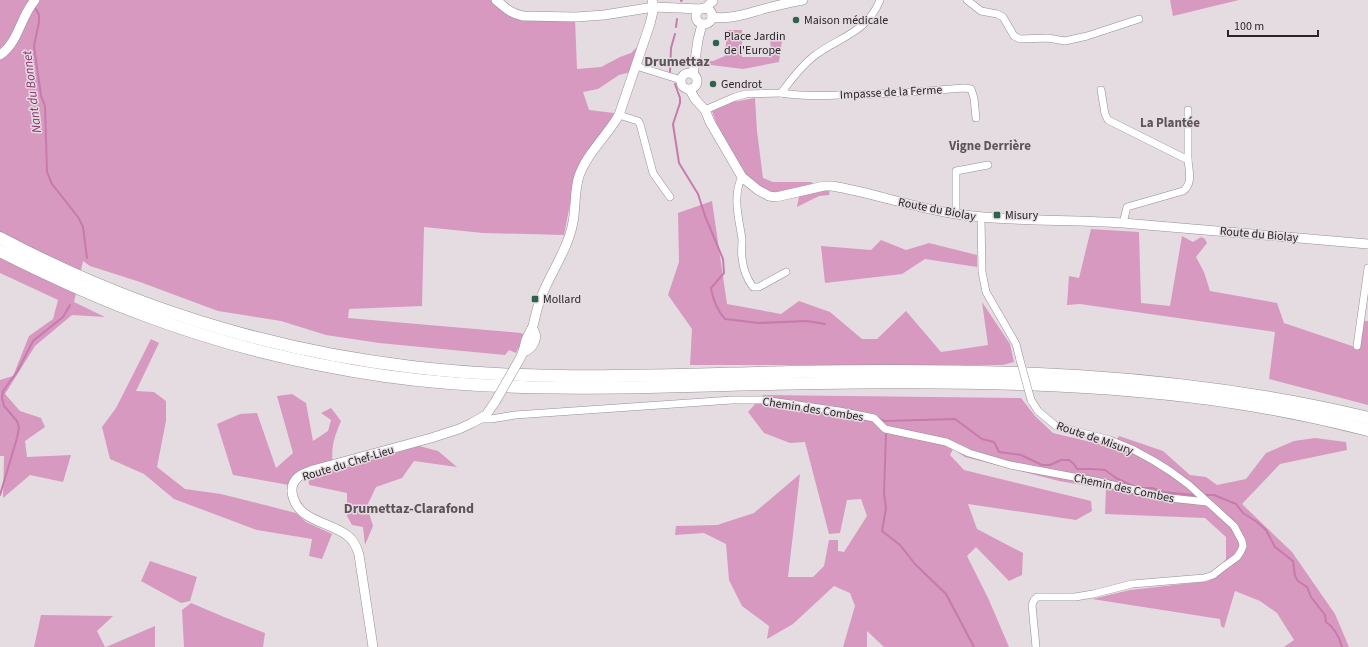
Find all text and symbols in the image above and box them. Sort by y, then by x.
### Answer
place label: Maison médicale [804,12,888,29]
scale bar [1228,12,1318,38]
marker: Maison médicale [791,15,801,25]
text: 100 m [1234,18,1264,35]
place label: Place Jardin de l'Europe [724,28,786,59]
marker: Place Jardin de l'Europe [711,38,721,48]
water label: Nant du Bonnet [18,49,46,134]
district label: Drumettaz [644,52,710,72]
place label: Gendrot [721,76,762,93]
marker: Gendrot [708,79,718,89]
street label: Impasse de la Ferme [839,81,943,104]
district label: La Plantée [1140,114,1200,132]
district label: Vigne Derrière [948,137,1031,155]
street label: Route du Biolay [897,194,978,225]
place label: Misury [1005,207,1039,224]
marker: Misury [992,210,1002,220]
street label: Route du Biolay [1219,223,1299,246]
place label: Mollard [543,291,581,308]
marker: Mollard [530,294,540,304]
street label: Chemin des Combes [761,393,865,426]
street label: Route de Misury [1054,417,1136,460]
street label: Route du Chef-Lieu [300,441,396,486]
street label: Chemin des Combes [1072,470,1176,507]
district label: Drumettaz-Clarafond [344,499,474,519]

